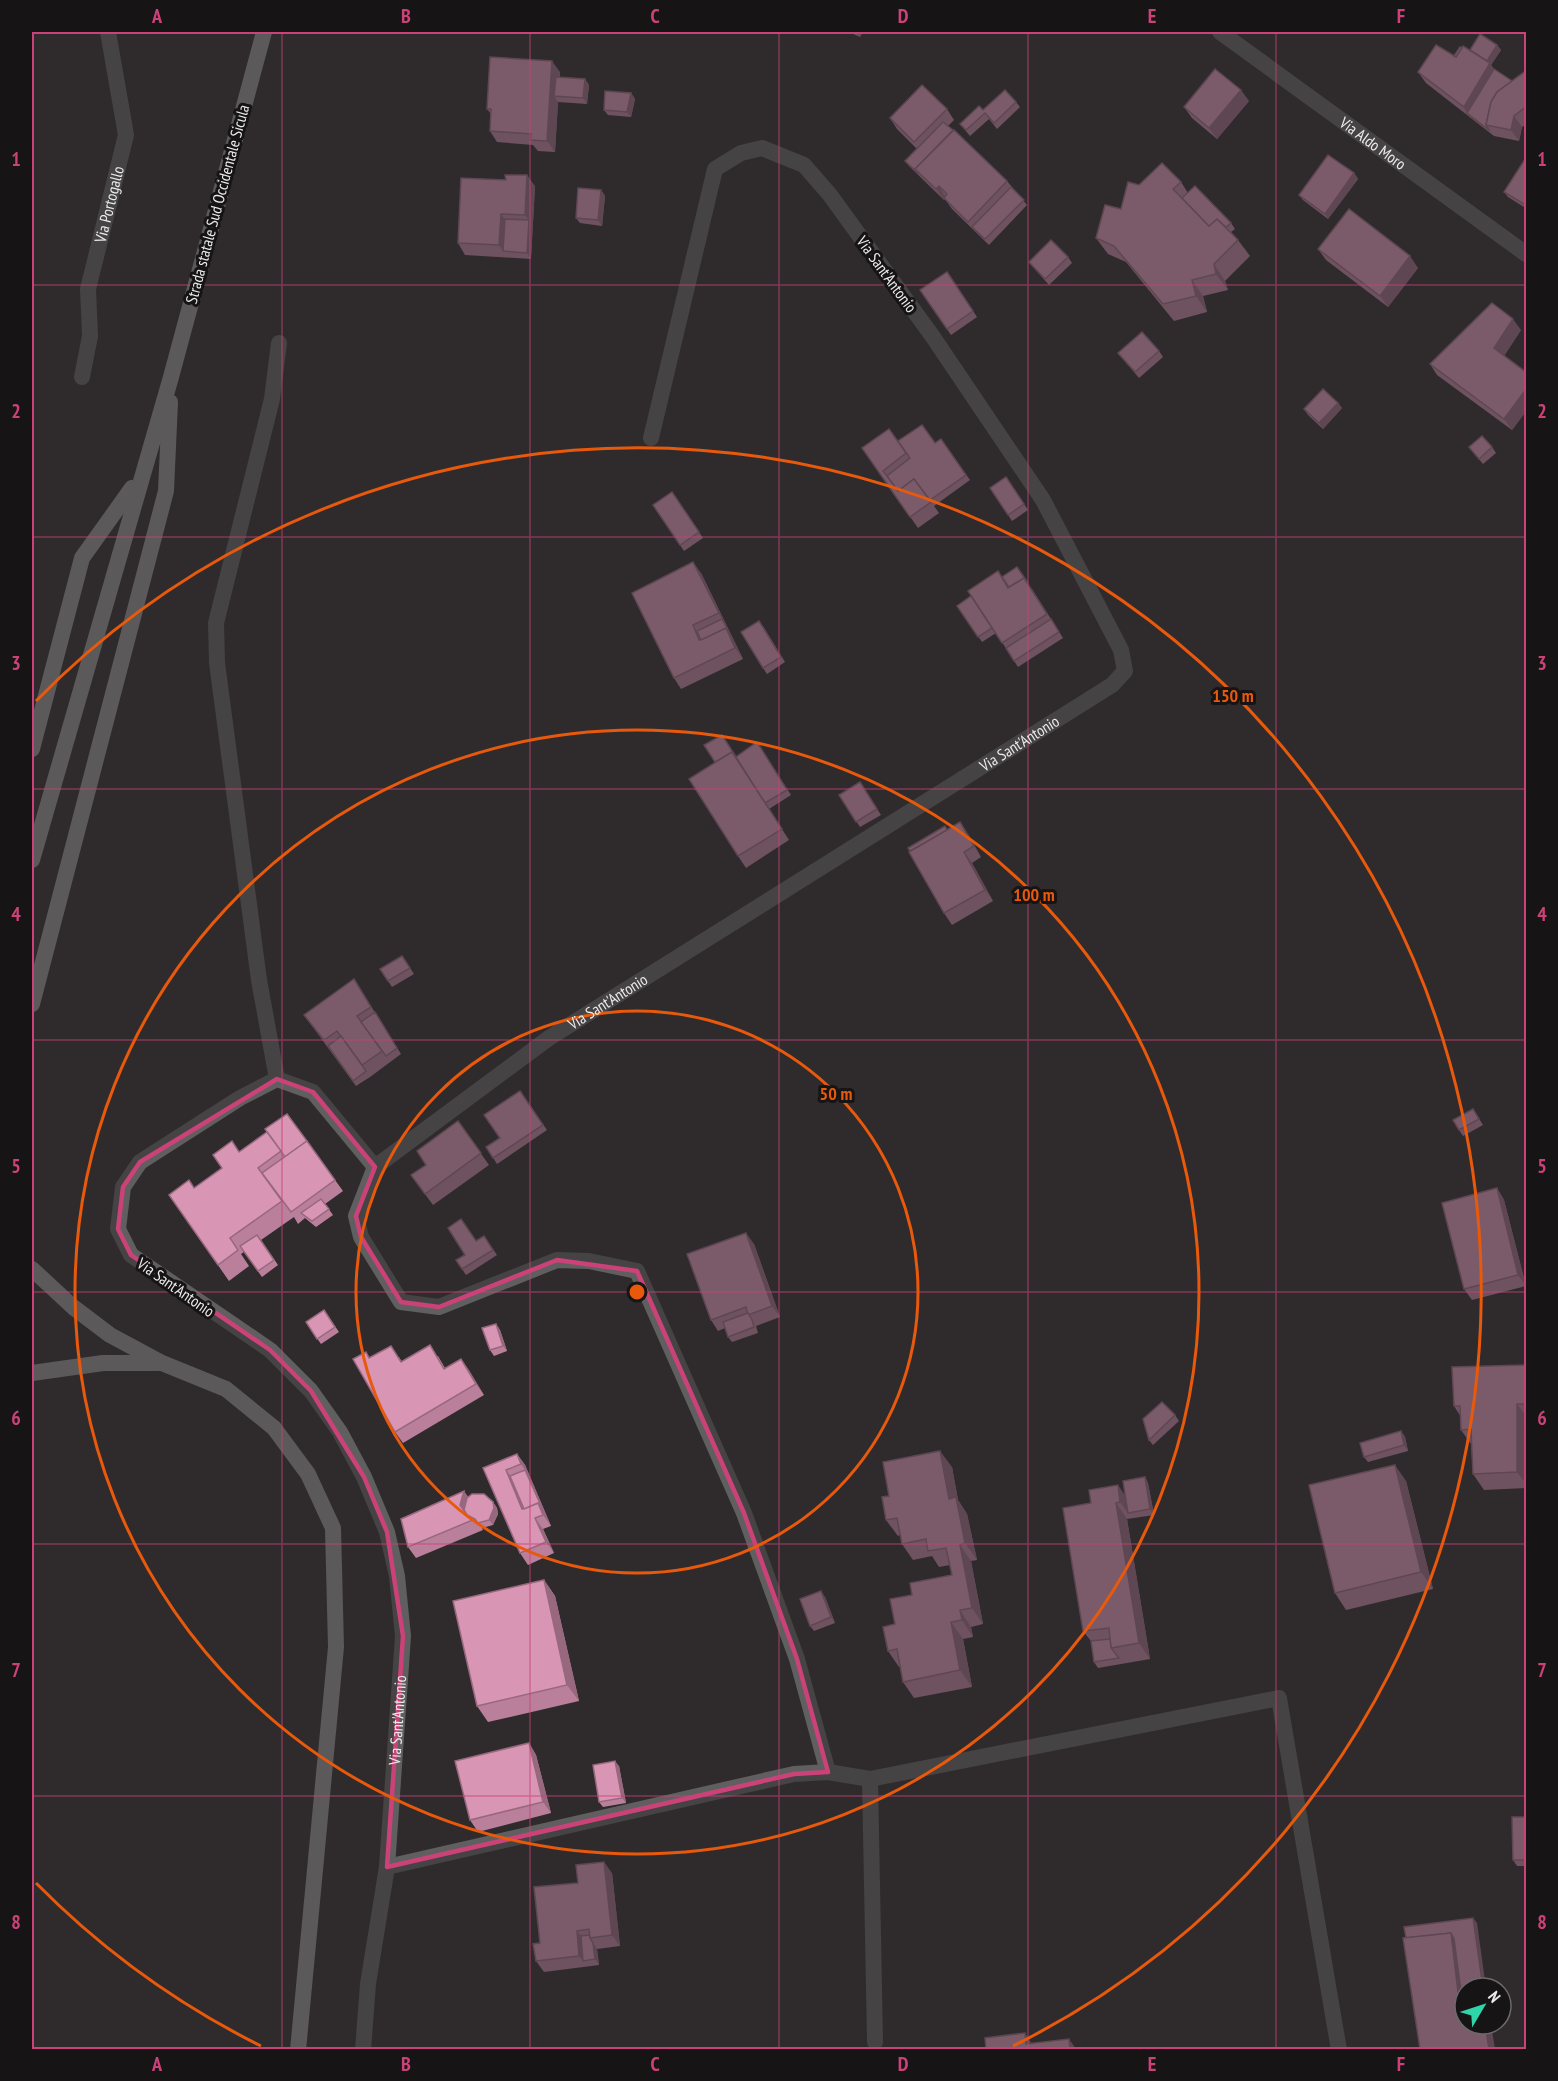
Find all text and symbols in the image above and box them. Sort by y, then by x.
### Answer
text: A [151,3,163,29]
text: B [401,3,411,29]
text: C [650,3,660,29]
text: D [898,3,909,29]
text: E [1148,3,1156,29]
text: F [1397,3,1405,29]
street label: Strada statale Sud Occidentale Sicula [181,102,253,306]
street label: Via Aldo Moro [1335,112,1410,174]
text: 1 [11,146,21,172]
text: 1 [1537,146,1547,172]
street label: Via Portogallo [90,164,128,246]
street label: Via Sant'Antonio [852,231,922,316]
text: 2 [11,398,21,424]
text: 2 [1537,398,1547,424]
text: 3 [11,650,21,676]
text: 3 [1537,650,1547,676]
text: 150 m [1212,684,1254,707]
street label: Via Sant'Antonio [975,711,1063,776]
text: 100 m [1013,883,1055,906]
text: 4 [11,901,21,927]
text: 4 [1537,901,1547,927]
street label: Via Sant'Antonio [563,969,651,1034]
text: 50 m [820,1082,852,1105]
text: 5 [11,1153,21,1179]
text: 5 [1537,1153,1547,1179]
street label: Via Sant'Antonio [133,1252,219,1321]
centre of rings [627,1282,647,1302]
text: 6 [11,1405,21,1431]
text: 6 [1537,1405,1547,1431]
text: 7 [11,1657,21,1683]
text: 7 [1537,1657,1547,1683]
street label: Via Sant'Antonio [384,1674,410,1767]
text: 8 [11,1909,21,1935]
text: 8 [1537,1909,1547,1935]
north arrow [1453,1976,1513,2036]
text: N [1484,1987,1505,2006]
text: A [151,2051,163,2077]
text: B [401,2051,411,2077]
text: C [650,2051,660,2077]
text: D [898,2051,909,2077]
text: E [1148,2051,1156,2077]
text: F [1397,2051,1405,2077]

